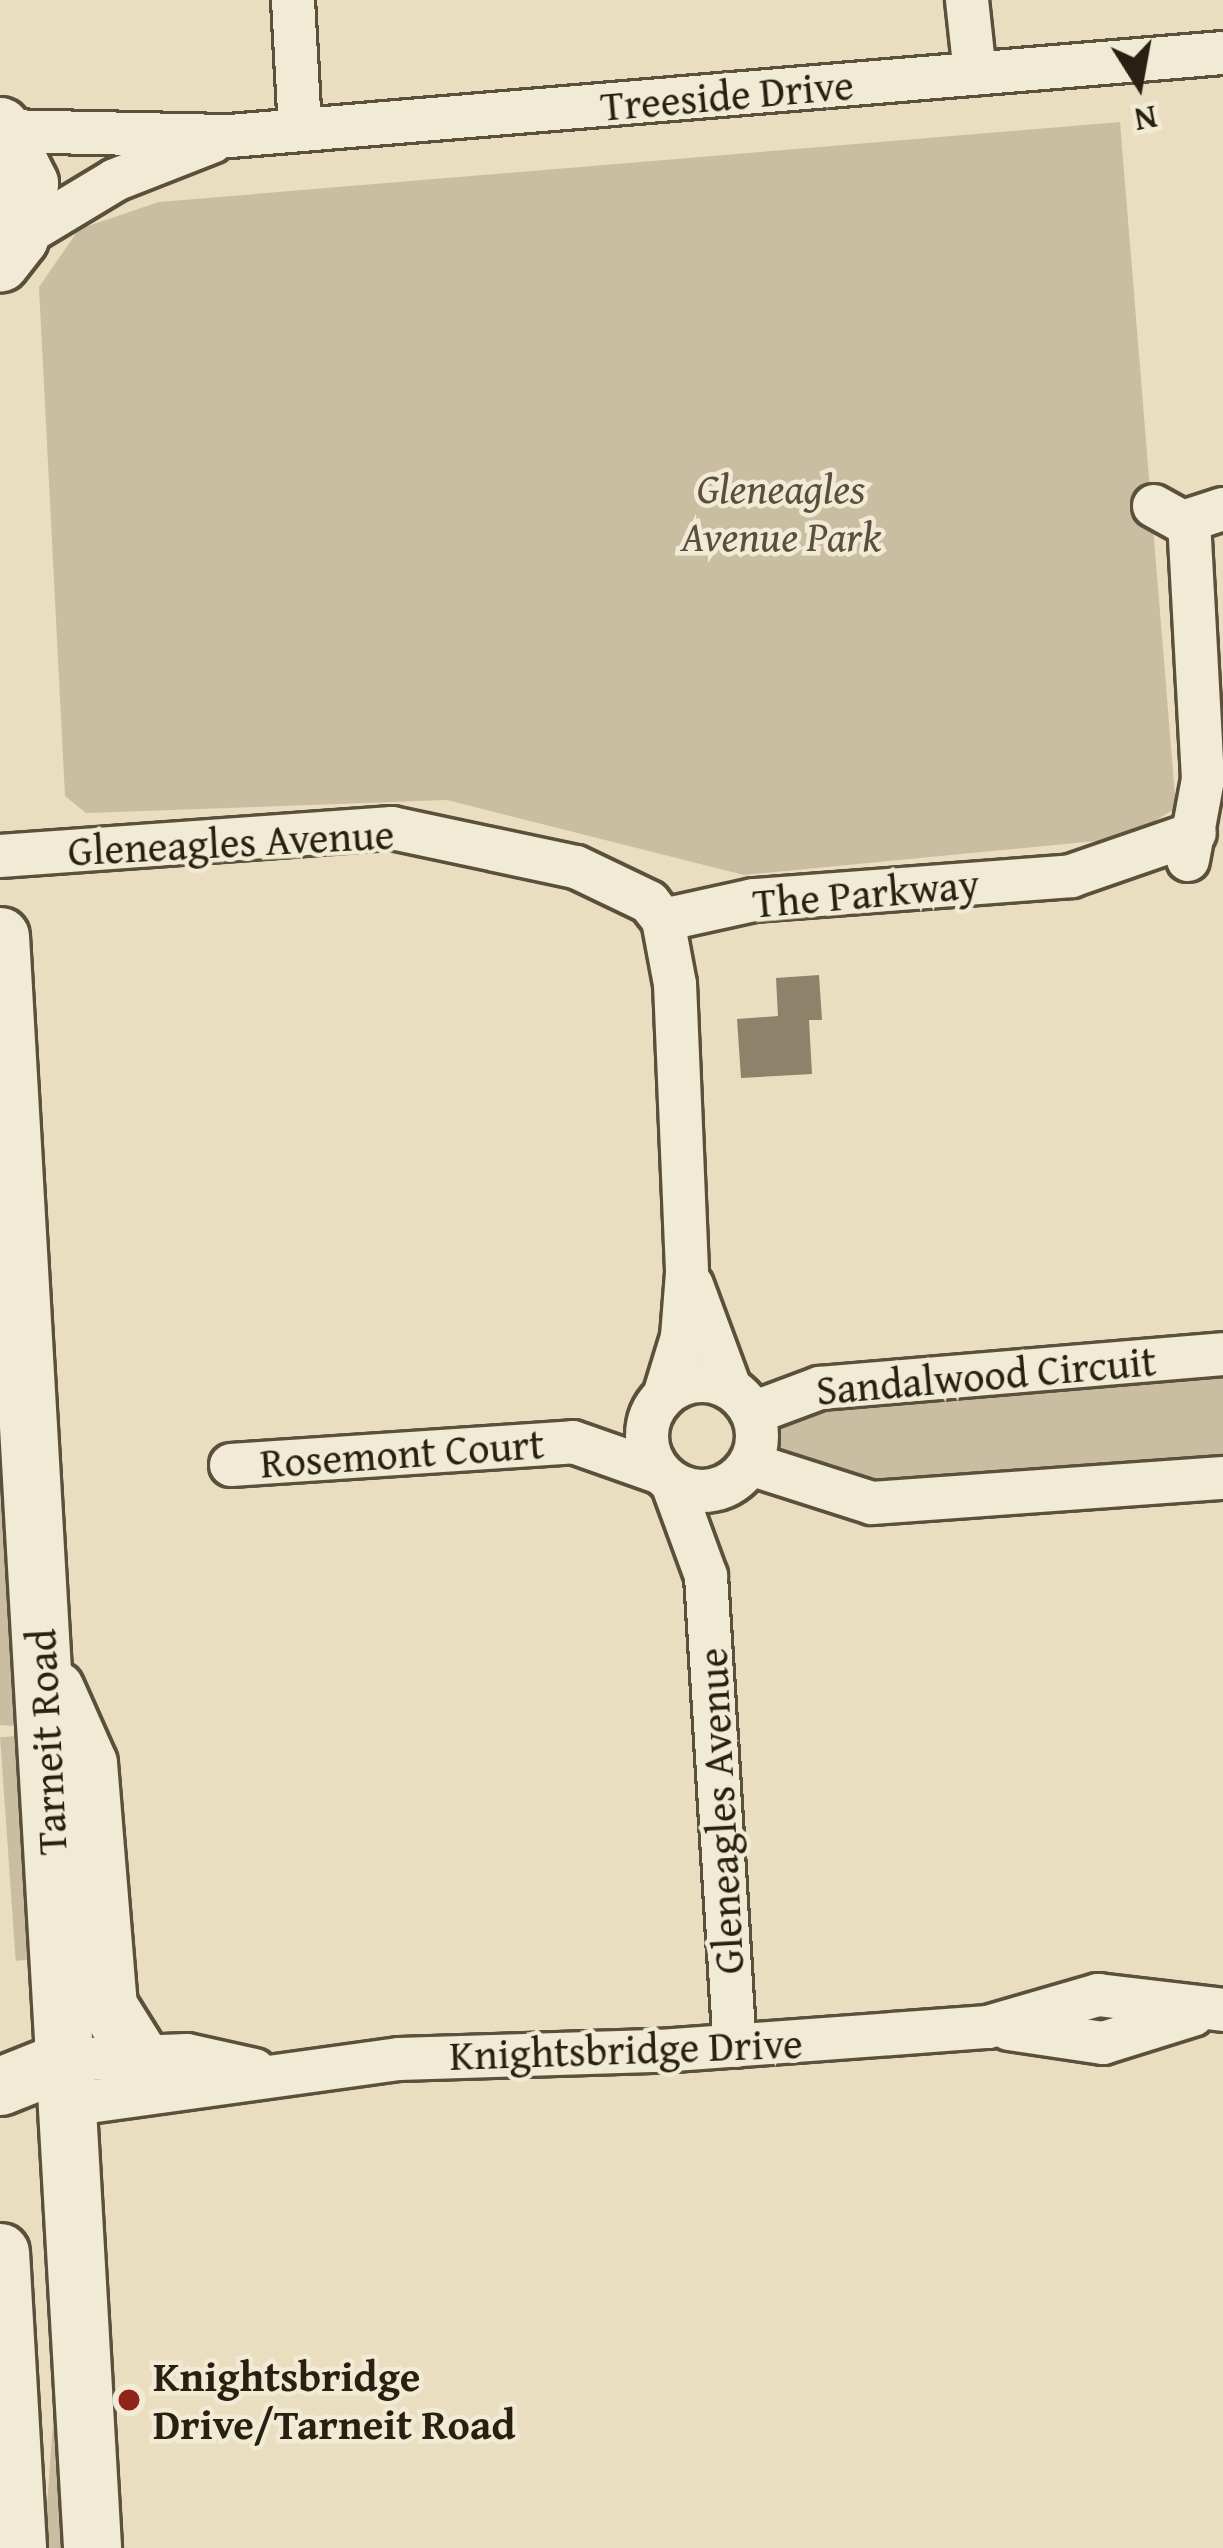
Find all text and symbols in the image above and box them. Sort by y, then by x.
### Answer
north arrow [1079,24,1199,144]
street label: Treeside Drive [598,59,856,131]
text: N [1130,94,1161,145]
park label: Gleneagles Avenue Park [681,463,881,562]
street label: Gleneagles Avenue [67,808,395,876]
street label: The Parkway [751,858,981,928]
street label: Sandalwood Circuit [814,1335,1158,1415]
street label: Rosemont Court [258,1418,546,1488]
street label: Tarneit Road [15,1628,77,1856]
street label: Gleneagles Avenue [686,1647,754,1975]
street label: Knightsbridge Drive [448,2018,804,2080]
place label: Knightsbridge Drive/Tarneit Road [153,2351,516,2450]
marker: Knightsbridge Drive/Tarneit Road [116,2387,142,2413]

